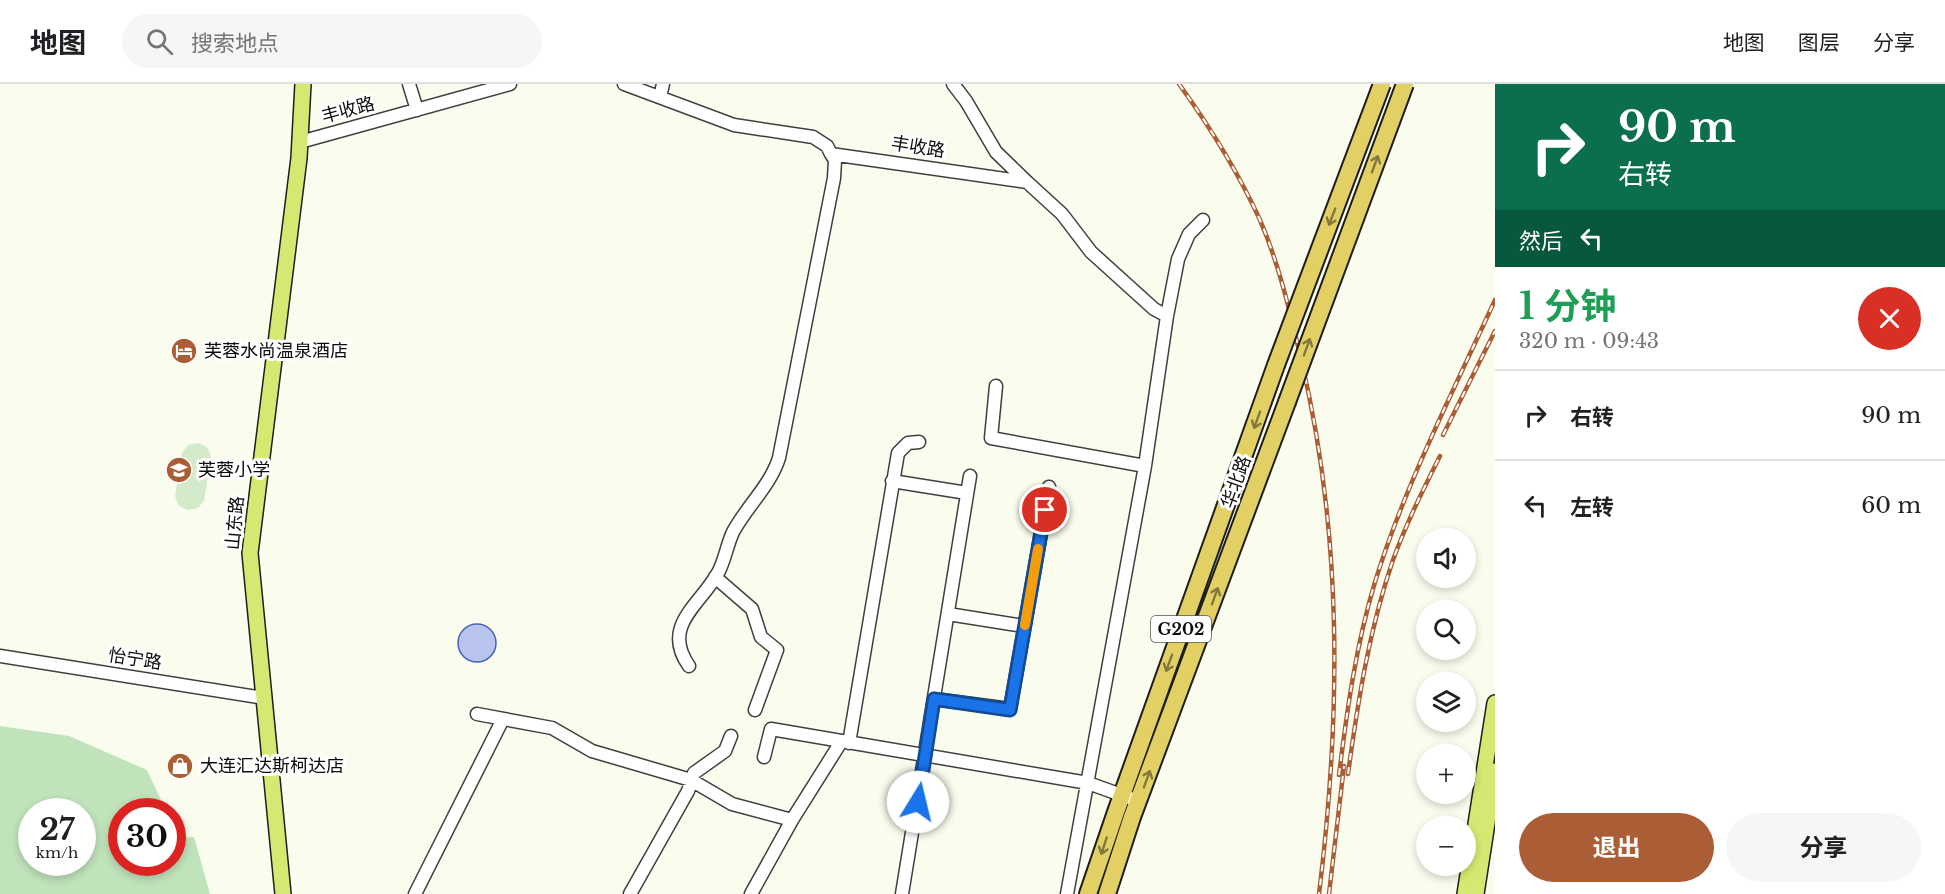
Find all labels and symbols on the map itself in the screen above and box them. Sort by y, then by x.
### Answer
street label: 丰收路 [319,92,377,128]
street label: 丰收路 [890,132,946,162]
one-way arrow [1371,156,1382,174]
one-way arrow [1325,208,1336,226]
hotel icon: 芙蓉水尚温泉酒店 [169,336,199,366]
one-way arrow [1303,338,1314,357]
place label: 芙蓉水尚温泉酒店 [204,340,348,362]
one-way arrow [1250,410,1261,429]
street label: 华北路 [1216,453,1256,511]
school or university icon: 芙蓉小学 [164,455,194,485]
place label: 芙蓉小学 [198,459,270,481]
pin [1019,484,1070,535]
street label: 山东路 [222,495,248,551]
one-way arrow [1210,587,1221,606]
road number: G202 [1151,616,1211,642]
street label: 怡宁路 [107,644,163,674]
one-way arrow [1163,653,1174,671]
shop icon: 大连汇达斯柯达店 [165,751,195,781]
place label: 大连汇达斯柯达店 [200,755,344,777]
position arrow [886,770,950,834]
one-way arrow [1142,770,1153,789]
speed limit sign: 30 [108,798,186,876]
one-way arrow [1098,836,1109,855]

